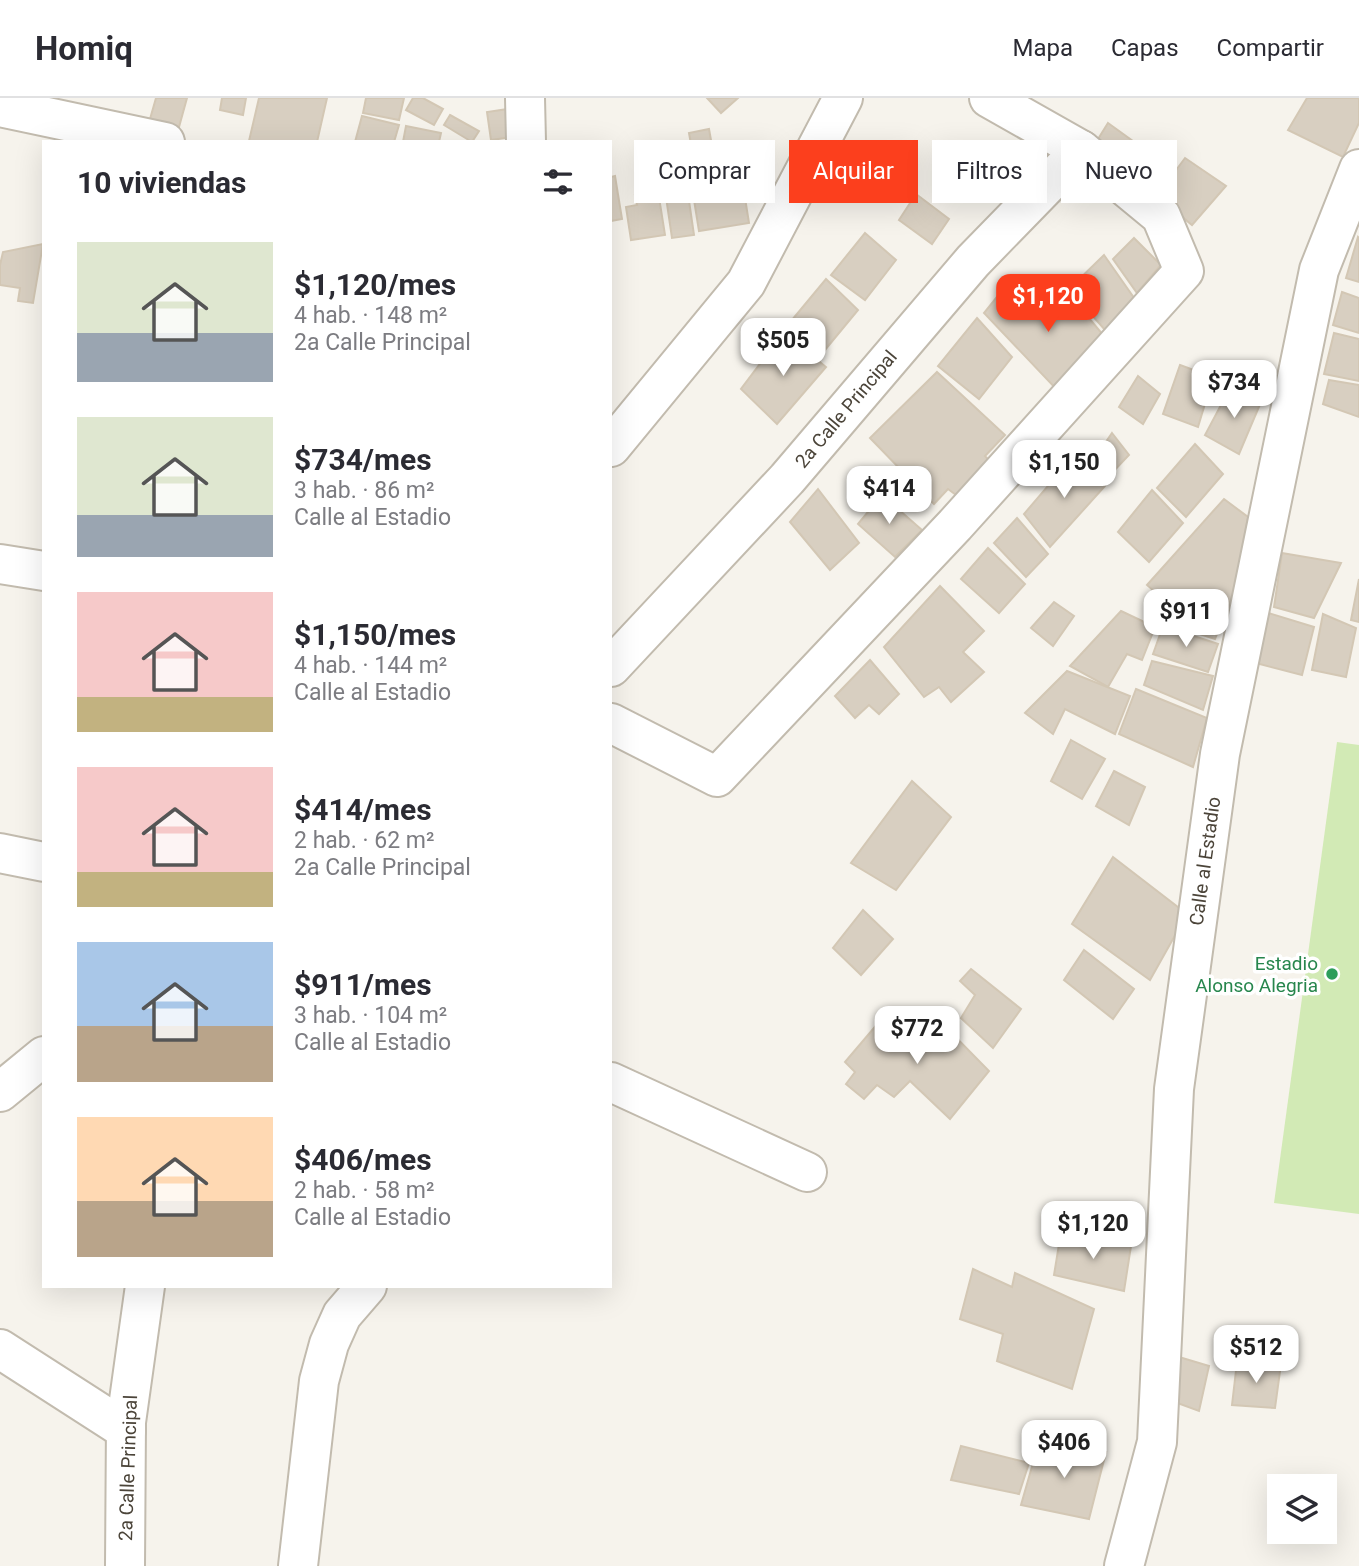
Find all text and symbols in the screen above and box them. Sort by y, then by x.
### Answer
text: Homiq [35,29,133,68]
text: Mapa [1012,34,1073,62]
text: Capas [1111,34,1179,62]
text: Compartir [1217,34,1324,62]
chip: Comprar [634,140,775,203]
chip: Alquilar [789,140,918,203]
chip: Filtros [932,140,1047,203]
chip: Nuevo [1061,140,1177,203]
icon: filters [539,163,577,201]
text: 10 viviendas [77,165,247,200]
text: $1,120/mes [294,267,456,302]
icon: home [133,270,217,354]
pin: $1,120 [991,274,1105,334]
text: $1,120 [1012,283,1084,310]
text: 4 hab. · 148 m² [294,302,447,329]
pin: $505 [742,318,824,378]
text: $505 [757,327,809,354]
text: 2a Calle Principal [294,329,471,356]
street label: 2a Calle Principal [790,346,902,472]
pin: $734 [1193,360,1275,420]
text: $734 [1208,369,1260,396]
pin: $1,150 [1007,440,1121,500]
text: $734/mes [294,442,432,477]
icon: home [133,445,217,529]
text: $1,150 [1028,449,1100,476]
pin: $414 [848,466,930,526]
text: $414 [863,475,915,502]
text: 3 hab. · 86 m² [294,477,434,504]
text: Calle al Estadio [294,504,451,531]
pin: $911 [1145,589,1227,649]
text: $911 [1160,598,1212,625]
text: $1,150/mes [294,617,456,652]
icon: home [133,620,217,704]
text: 4 hab. · 144 m² [294,652,447,679]
text: Calle al Estadio [294,679,451,706]
text: $414/mes [294,792,432,827]
icon: home [133,795,217,879]
street label: Calle al Estadio [1185,795,1225,927]
text: 2 hab. · 62 m² [294,827,434,854]
text: 2a Calle Principal [294,854,471,881]
place label: Estadio Alonso Alegria [1195,952,1318,997]
marker: Estadio Alonso Alegria [1324,966,1340,982]
text: $911/mes [294,967,432,1002]
icon: home [133,970,217,1054]
text: 3 hab. · 104 m² [294,1002,447,1029]
pin: $772 [876,1006,958,1066]
text: $772 [891,1015,943,1042]
text: Calle al Estadio [294,1029,451,1056]
text: $406/mes [294,1142,432,1177]
icon: home [133,1145,217,1229]
text: 2 hab. · 58 m² [294,1177,434,1204]
pin: $1,120 [1036,1202,1150,1261]
text: Calle al Estadio [294,1204,451,1231]
text: $1,120 [1057,1210,1129,1237]
pin: $512 [1215,1326,1297,1385]
text: $512 [1230,1334,1282,1361]
street label: 2a Calle Principal [114,1395,142,1541]
pin: $406 [1023,1420,1105,1480]
text: $406 [1038,1429,1090,1456]
map controls [1267,1474,1337,1544]
button: layers [1267,1474,1337,1544]

